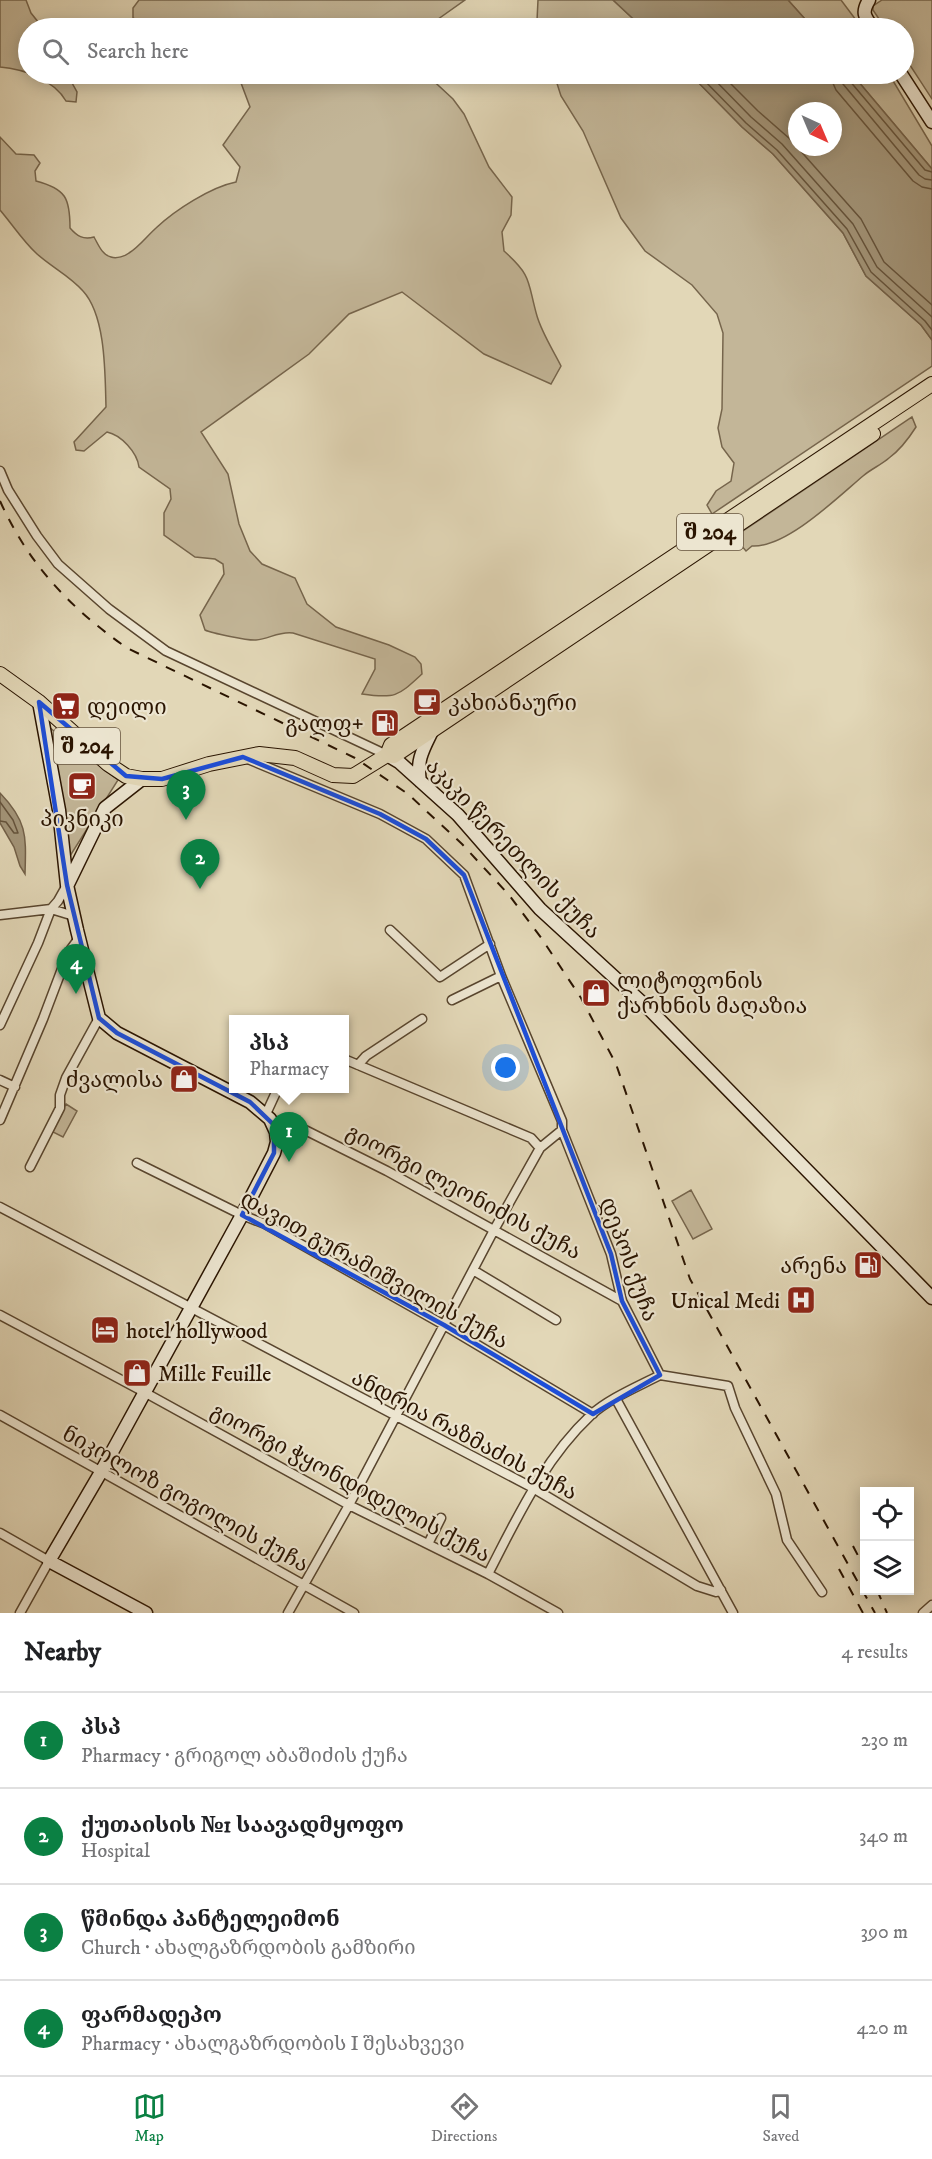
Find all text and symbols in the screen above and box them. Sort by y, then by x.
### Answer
search box [18,18,914,84]
icon: search [39,35,72,68]
text: Search here [87,38,189,65]
north arrow [788,102,842,156]
road number: შ 204 [677,514,743,550]
cafe icon: კახიანაური [411,686,443,718]
supermarket icon: დეილი [50,690,82,722]
place label: კახიანაური [448,690,577,717]
place label: დეილი [87,694,167,721]
fuel station icon: გალფ+ [369,707,401,739]
place label: გალფ+ [285,711,364,738]
road number: შ 204 [54,728,120,764]
street label: აკაკი წერეთლის ქუჩა [420,753,606,945]
cafe icon: პიკნიკი [66,770,98,802]
pin: 3 [166,770,206,820]
place label: პიკნიკი [40,806,124,833]
pin: 2 [180,840,220,889]
pin: 4 [56,944,96,994]
place label: ლიტოფონის ქარხნის მაღაზია [617,968,807,1020]
shop icon: ლიტოფონის ქარხნის მაღაზია [580,977,612,1009]
popup [229,1015,349,1093]
text: პსპ [249,1030,289,1057]
your location [491,1053,520,1082]
text: Pharmacy [249,1057,329,1082]
shop icon: ძვალისა [168,1063,200,1095]
place label: ძვალისა [66,1067,163,1094]
pin: 1 [270,1112,308,1162]
street label: გიორგი ლეონიძის ქუჩა [341,1119,586,1266]
street label: დავით გურამიშვილის ქუჩა [236,1185,513,1355]
street label: დეპოს ქუჩა [594,1194,664,1325]
fuel station icon: არენა [852,1249,884,1281]
place label: არენა [780,1253,847,1280]
hospital icon: Unical Medi [785,1284,817,1316]
place label: Unical Medi [671,1288,780,1315]
hotel icon: hotel hollywood [89,1314,121,1346]
place label: hotel hollywood [126,1318,268,1345]
shop icon: Mille Feuille [121,1357,153,1389]
place label: Mille Feuille [158,1361,271,1388]
street label: ანდრია რაზმაძის ქუჩა [347,1364,582,1506]
street label: გიორგი ჭყონდიდელის ქუჩა [206,1398,495,1569]
street label: ნიკოლოზ გოგოლის ქუჩა [57,1420,313,1578]
map controls [860,1487,914,1595]
button: locate [860,1487,914,1541]
button: layers [860,1541,914,1595]
text: Nearby [24,1636,101,1669]
text: 4 results [841,1640,908,1665]
text: პსპ [81,1714,121,1741]
text: 1 [40,1728,47,1753]
text: 230 m [861,1728,908,1753]
text: Pharmacy · გრიგოლ აბაშიძის ქუჩა [81,1744,408,1769]
text: ქუთაისის №1 საავადმყოფო [81,1812,404,1839]
text: 2 [39,1824,48,1849]
text: 340 m [859,1824,908,1849]
text: Hospital [81,1839,150,1864]
text: წმინდა პანტელეიმონ [81,1906,340,1933]
text: 3 [40,1920,47,1945]
text: 390 m [860,1920,908,1945]
text: Church · ახალგაზრდობის გამზირი [81,1936,416,1961]
text: ფარმადეპო [81,2002,222,2029]
text: 4 [38,2016,49,2041]
text: 420 m [857,2016,908,2041]
text: Pharmacy · ახალგაზრდობის I შესახვევი [81,2032,465,2057]
tab: Map [133,2090,166,2146]
tab: Directions [431,2090,497,2146]
tab: Saved [763,2090,799,2146]

